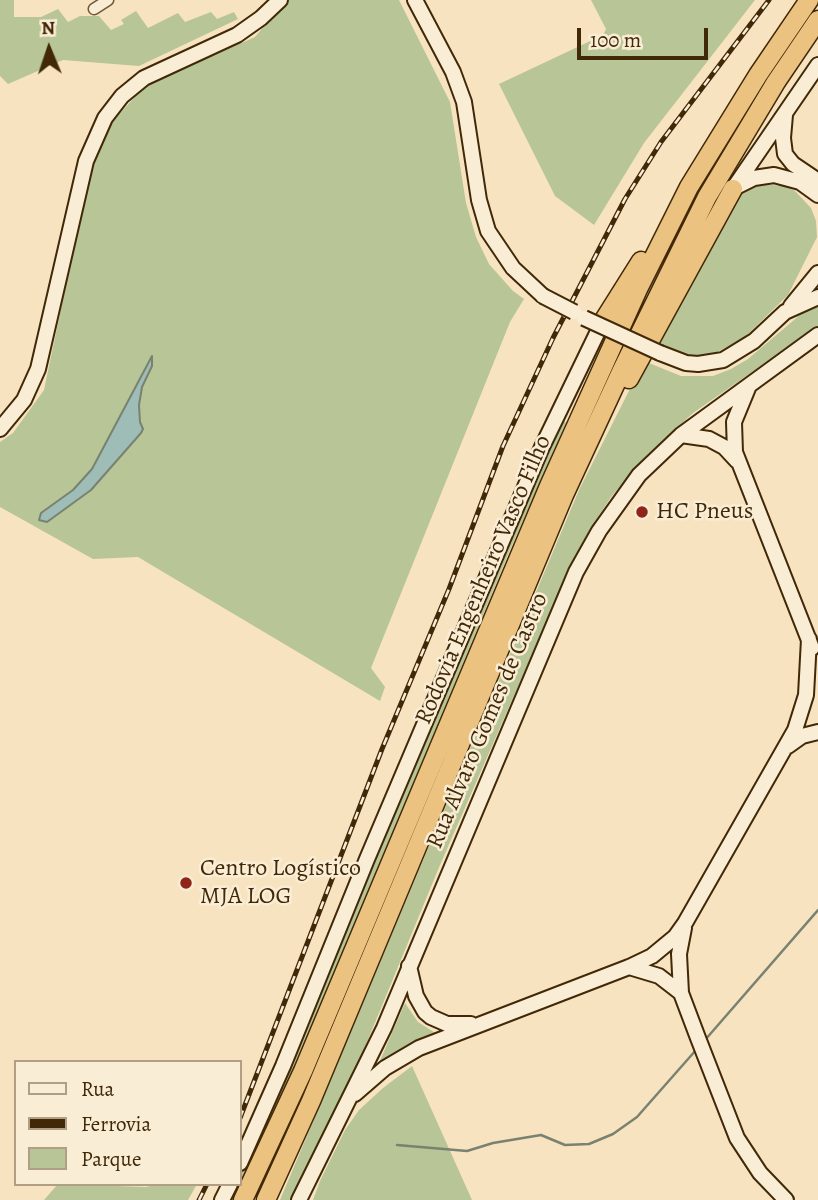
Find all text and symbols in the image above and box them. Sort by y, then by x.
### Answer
north arrow [14,14,84,84]
scale bar [580,14,711,58]
text: N [41,15,56,41]
text: 100 m [590,26,641,54]
street label: Rodovia Engenheiro Vasco Filho [410,431,558,729]
place label: HC Pneus [656,498,753,526]
marker: HC Pneus [634,504,650,520]
street label: Rua Alvaro Gomes de Castro [421,589,555,853]
place label: Centro Logístico MJA LOG [200,855,361,911]
marker: Centro Logístico MJA LOG [178,875,194,891]
legend [14,1060,242,1186]
text: Rua [81,1075,114,1103]
text: Ferrovia [81,1110,151,1138]
text: Parque [81,1145,141,1173]

